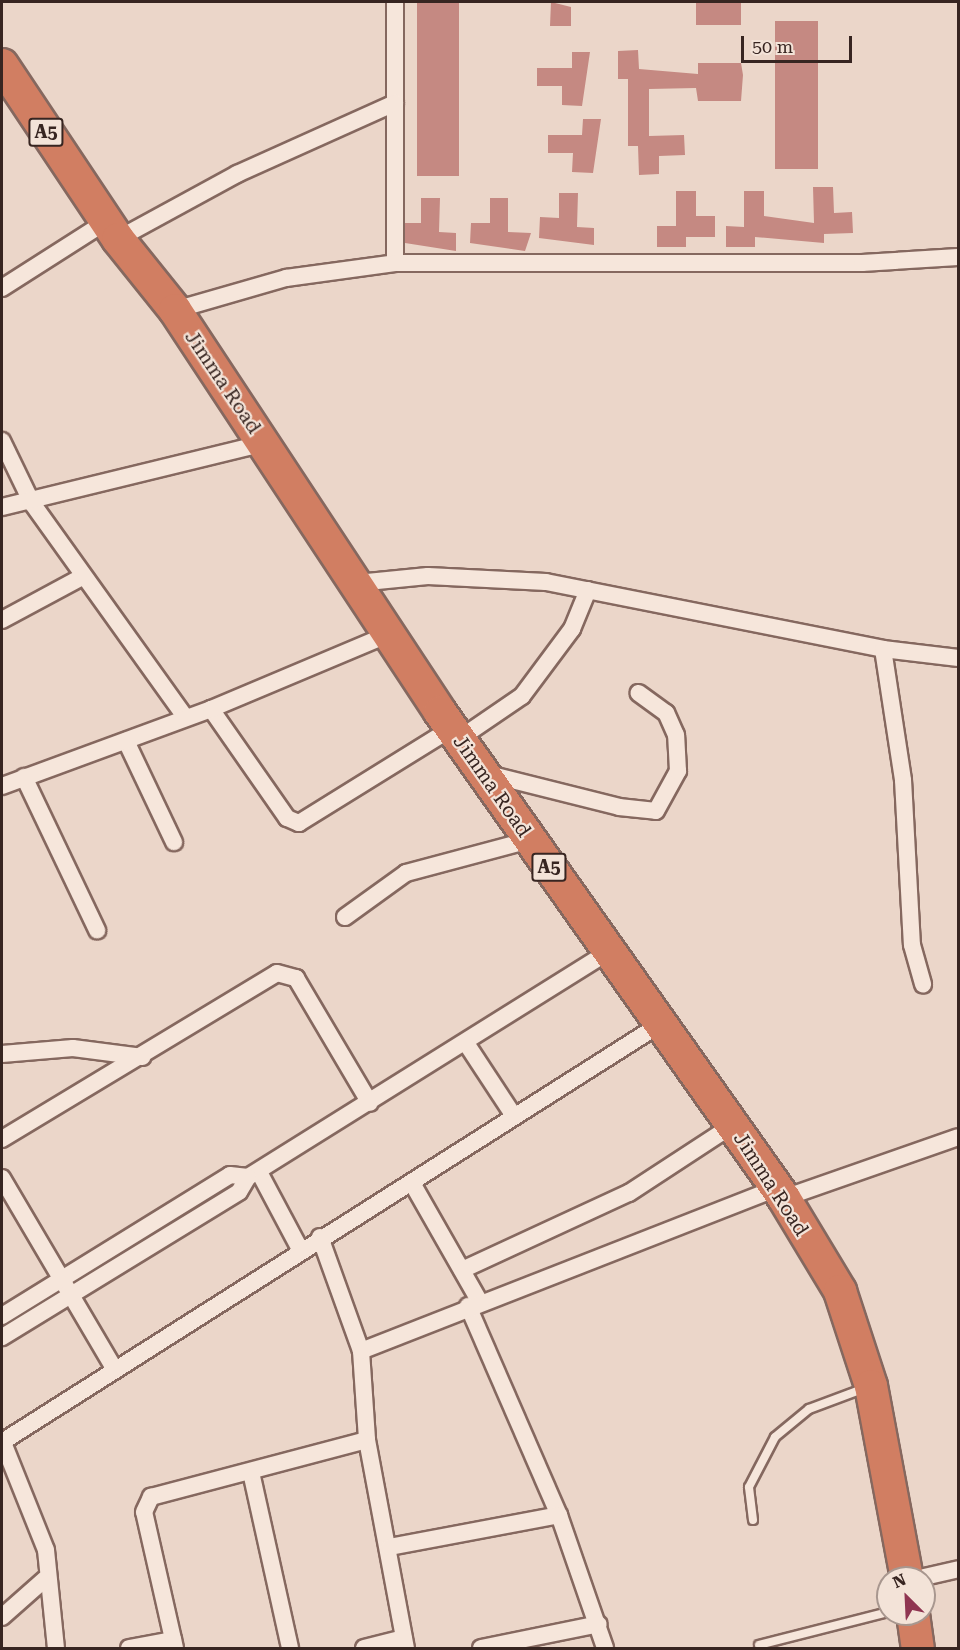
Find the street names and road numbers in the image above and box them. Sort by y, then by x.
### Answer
road number: A5 [28,117,64,147]
street label: Jimma Road [180,326,266,438]
street label: Jimma Road [448,730,536,842]
road number: A5 [531,852,567,882]
street label: Jimma Road [728,1127,814,1241]

